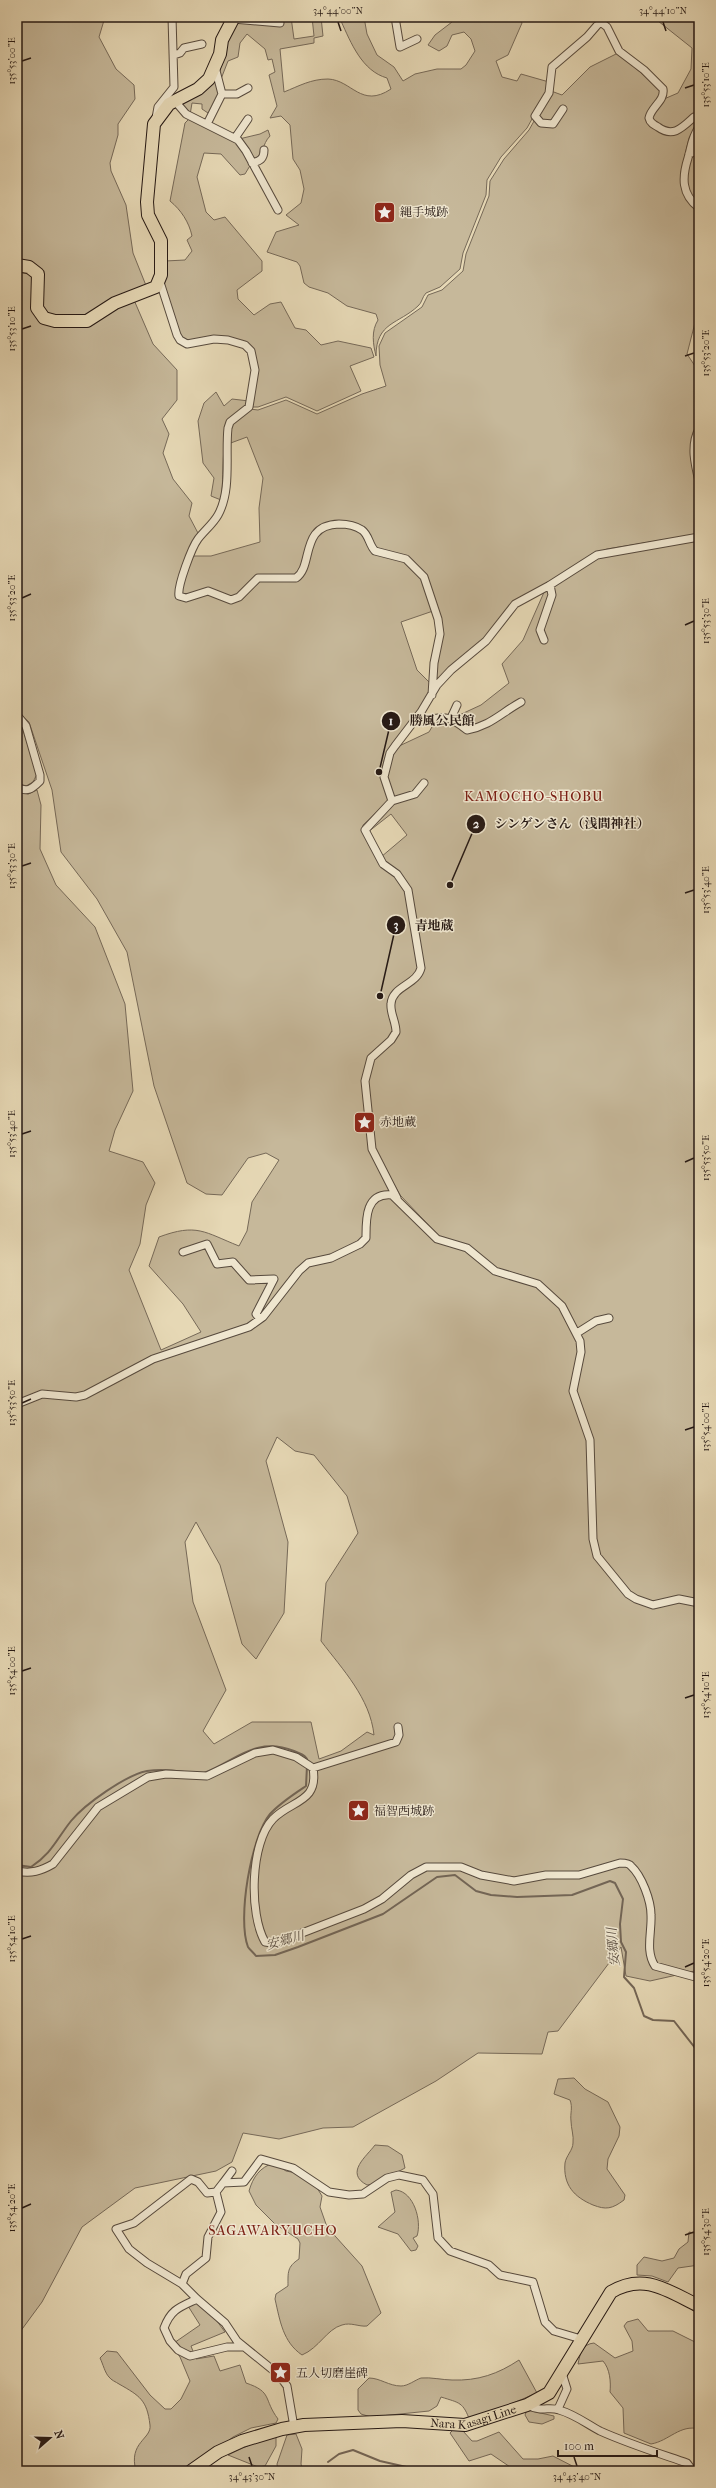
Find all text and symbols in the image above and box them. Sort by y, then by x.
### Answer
text: 34°44'00"N [313,5,363,17]
text: 34°44'10"N [639,5,687,17]
text: 135°53'00"E [6,37,18,85]
text: 135°53'10"E [700,62,712,108]
place icon: 縄手城跡 [371,199,397,225]
place label: 縄手城跡 [400,205,448,219]
text: 135°53'10"E [6,306,18,352]
text: 135°53'20"E [700,330,712,376]
text: 135°53'20"E [6,575,18,621]
text: 135°53'30"E [700,598,712,644]
callout: 勝風公民館 [381,708,482,733]
text: 勝風公民館 [409,713,475,728]
text: 1 [389,714,393,728]
district label: KAMOCHO-SHOBU [464,788,604,805]
callout: シンゲンさん（浅間神社） [466,811,658,836]
text: シンゲンさん（浅間神社） [494,816,650,831]
text: 2 [473,817,480,831]
text: 135°53'30"E [6,843,18,889]
text: 135°53'40"E [700,866,712,914]
callout: 青地蔵 [386,913,461,938]
text: 3 [394,918,399,933]
text: 青地蔵 [414,918,454,933]
place icon: 赤地蔵 [352,1109,378,1135]
text: 135°53'40"E [6,1110,18,1158]
place label: 赤地蔵 [380,1115,416,1129]
text: 135°53'50"E [700,1135,712,1181]
text: 135°53'50"E [6,1380,18,1426]
text: 135°54'00"E [700,1402,712,1452]
text: 135°54'00"E [6,1646,18,1696]
text: 135°54'10"E [700,1671,712,1719]
place icon: 福智西城跡 [346,1798,372,1824]
place label: 福智西城跡 [374,1804,434,1818]
text: 135°54'10"E [6,1915,18,1963]
water label: 安郷川 [604,1925,622,1967]
water label: 安郷川 [264,1927,308,1952]
text: 135°54'20"E [700,1939,712,1987]
text: 135°54'20"E [6,2184,18,2232]
text: 135°54'30"E [700,2208,712,2256]
district label: SAGAWARYUCHO [208,2222,338,2239]
place icon: 五人切磨崖碑 [268,2360,294,2386]
place label: 五人切磨崖碑 [296,2366,368,2380]
street label: Nara Kasagi Line [430,2402,518,2432]
north arrow [30,2418,70,2458]
text: N [51,2429,67,2442]
scale bar [558,2432,657,2458]
text: 100 m [564,2439,594,2453]
text: 34°43'30"N [229,2471,276,2483]
text: 34°43'40"N [553,2471,602,2483]

